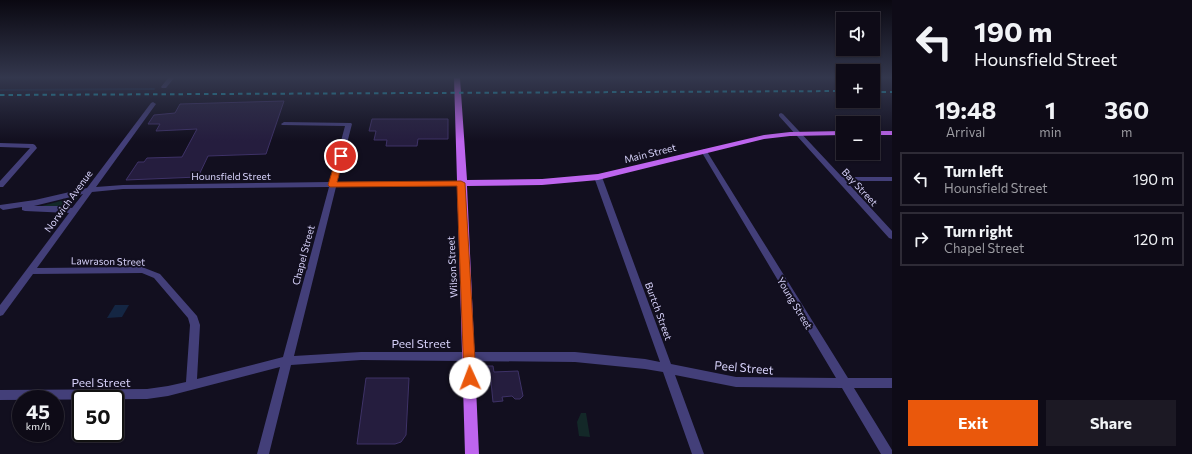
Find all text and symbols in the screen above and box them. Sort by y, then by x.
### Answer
map controls [836,12,880,160]
button: sound [836,12,880,56]
text: 190 m [974,14,1052,48]
icon: left [908,16,960,68]
text: Hounsfield Street [974,48,1117,70]
button: + [836,64,880,108]
text: 19:48 [935,95,996,124]
text: 1 [1045,95,1056,124]
text: 360 [1104,95,1149,124]
button: − [836,116,880,160]
text: Arrival [946,124,985,140]
text: min [1039,124,1061,140]
text: m [1121,124,1132,140]
pin [324,139,358,173]
street label: Main Street [623,141,677,165]
icon: arrive [330,145,352,167]
text: Turn left [944,162,1003,180]
street label: Bay Street [840,166,880,208]
street label: Norwich Avenue [41,168,95,234]
icon: left [910,168,932,190]
street label: Hounsfield Street [191,170,271,182]
text: 190 m [1133,170,1174,188]
text: Hounsfield Street [944,180,1048,196]
text: Turn right [944,222,1013,240]
street label: Chapel Street [289,224,317,286]
icon: right [910,228,932,250]
text: 120 m [1134,230,1174,248]
street label: Wilson Street [444,236,460,298]
text: Chapel Street [944,240,1024,256]
street label: Lawrason Street [71,254,145,268]
street label: Young Street [775,275,815,331]
street label: Burtch Street [643,280,675,342]
street label: Peel Street [391,336,451,350]
position arrow [449,357,491,399]
street label: Peel Street [714,357,774,377]
street label: Peel Street [71,375,131,389]
speed limit sign: 50 [72,390,124,442]
text: 45 [26,399,50,423]
button: Exit [908,400,1038,446]
button: Share [1046,400,1176,446]
text: km/h [26,420,50,432]

